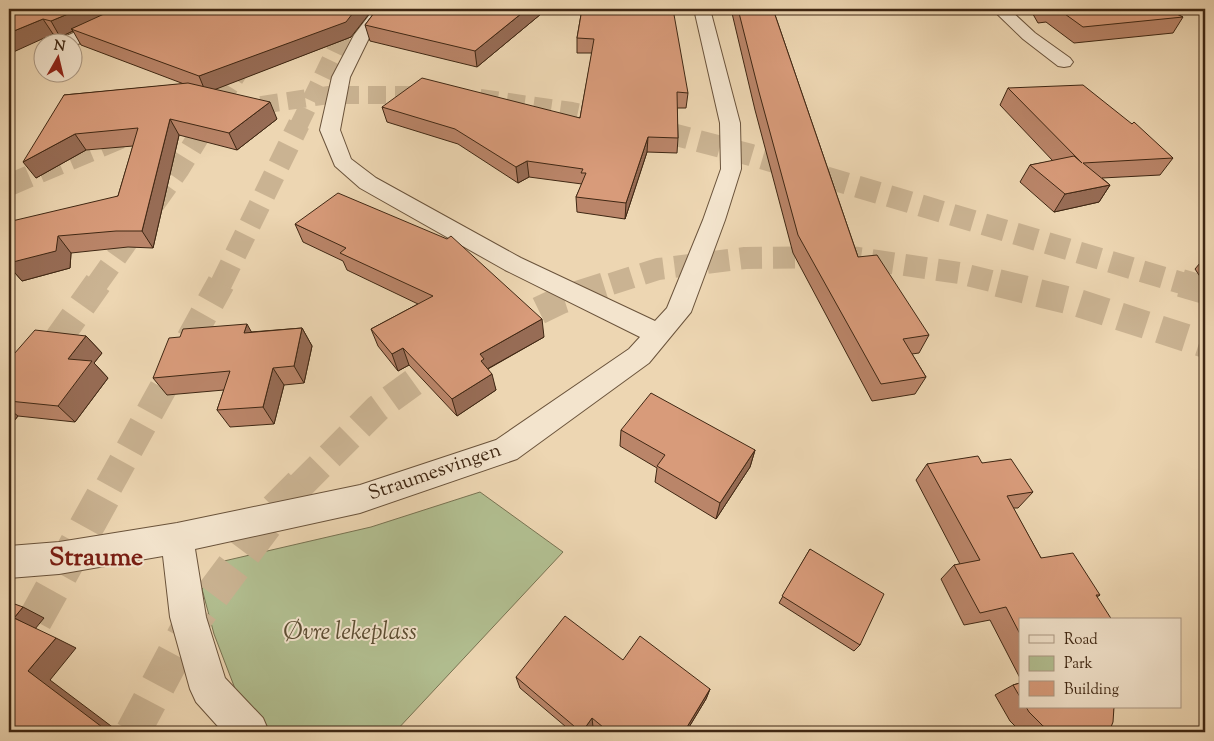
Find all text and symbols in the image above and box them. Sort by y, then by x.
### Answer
north arrow [32,32,82,82]
text: N [53,36,66,58]
street label: Straumesvingen [365,437,506,509]
district label: Straume [49,540,143,577]
park label: Øvre lekeplass [283,616,417,650]
legend [1019,618,1182,708]
text: Road [1064,630,1098,651]
text: Park [1064,654,1093,675]
text: Building [1064,680,1119,701]

